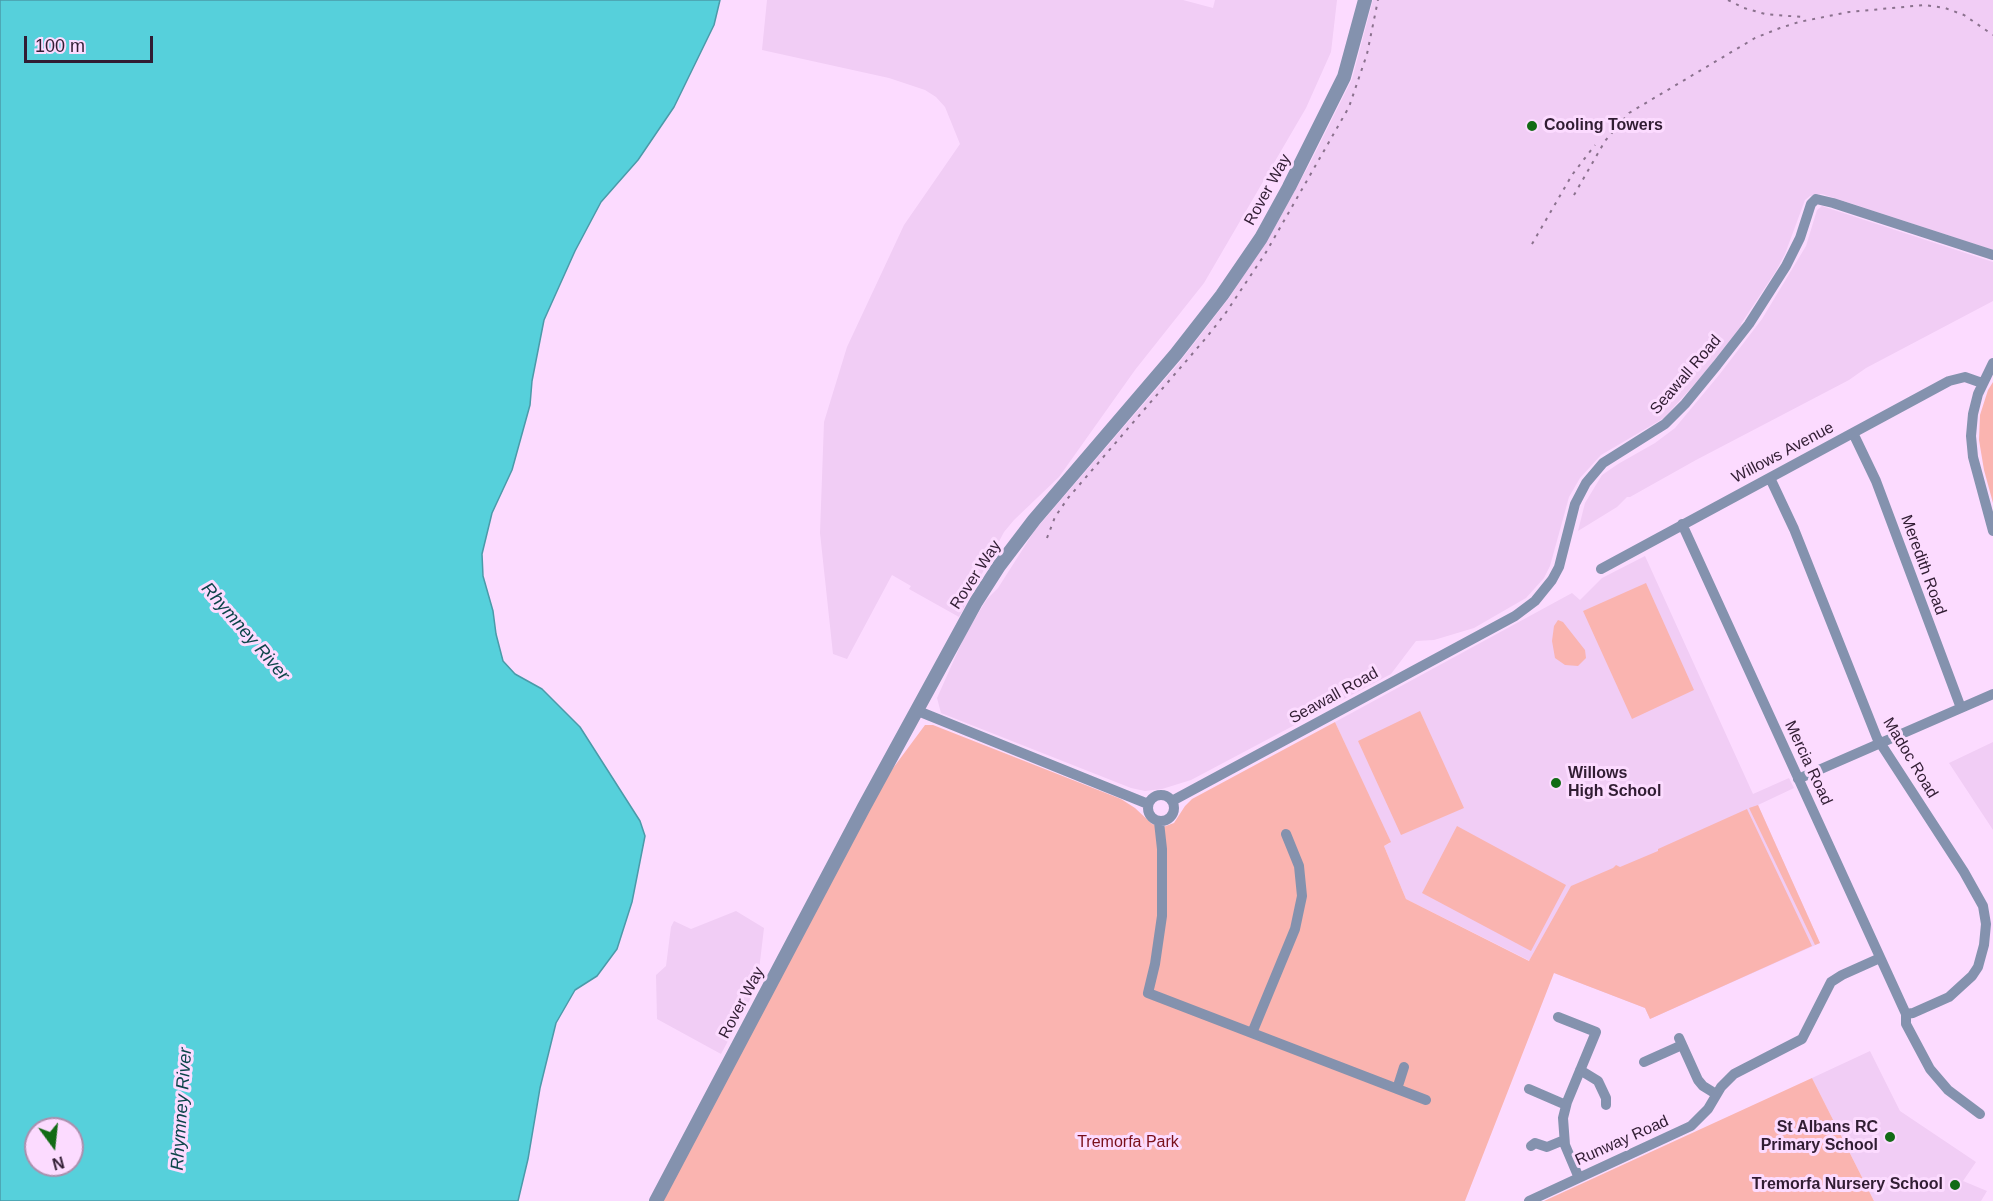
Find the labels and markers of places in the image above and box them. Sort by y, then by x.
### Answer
place label: Cooling Towers [1544,116,1663,136]
marker: Cooling Towers [1525,119,1539,133]
place label: Willows High School [1568,764,1661,802]
marker: Willows High School [1549,776,1563,790]
place label: St Albans RC Primary School [1761,1118,1878,1156]
marker: St Albans RC Primary School [1883,1130,1897,1144]
place label: Tremorfa Nursery School [1752,1175,1943,1195]
marker: Tremorfa Nursery School [1948,1178,1962,1192]

